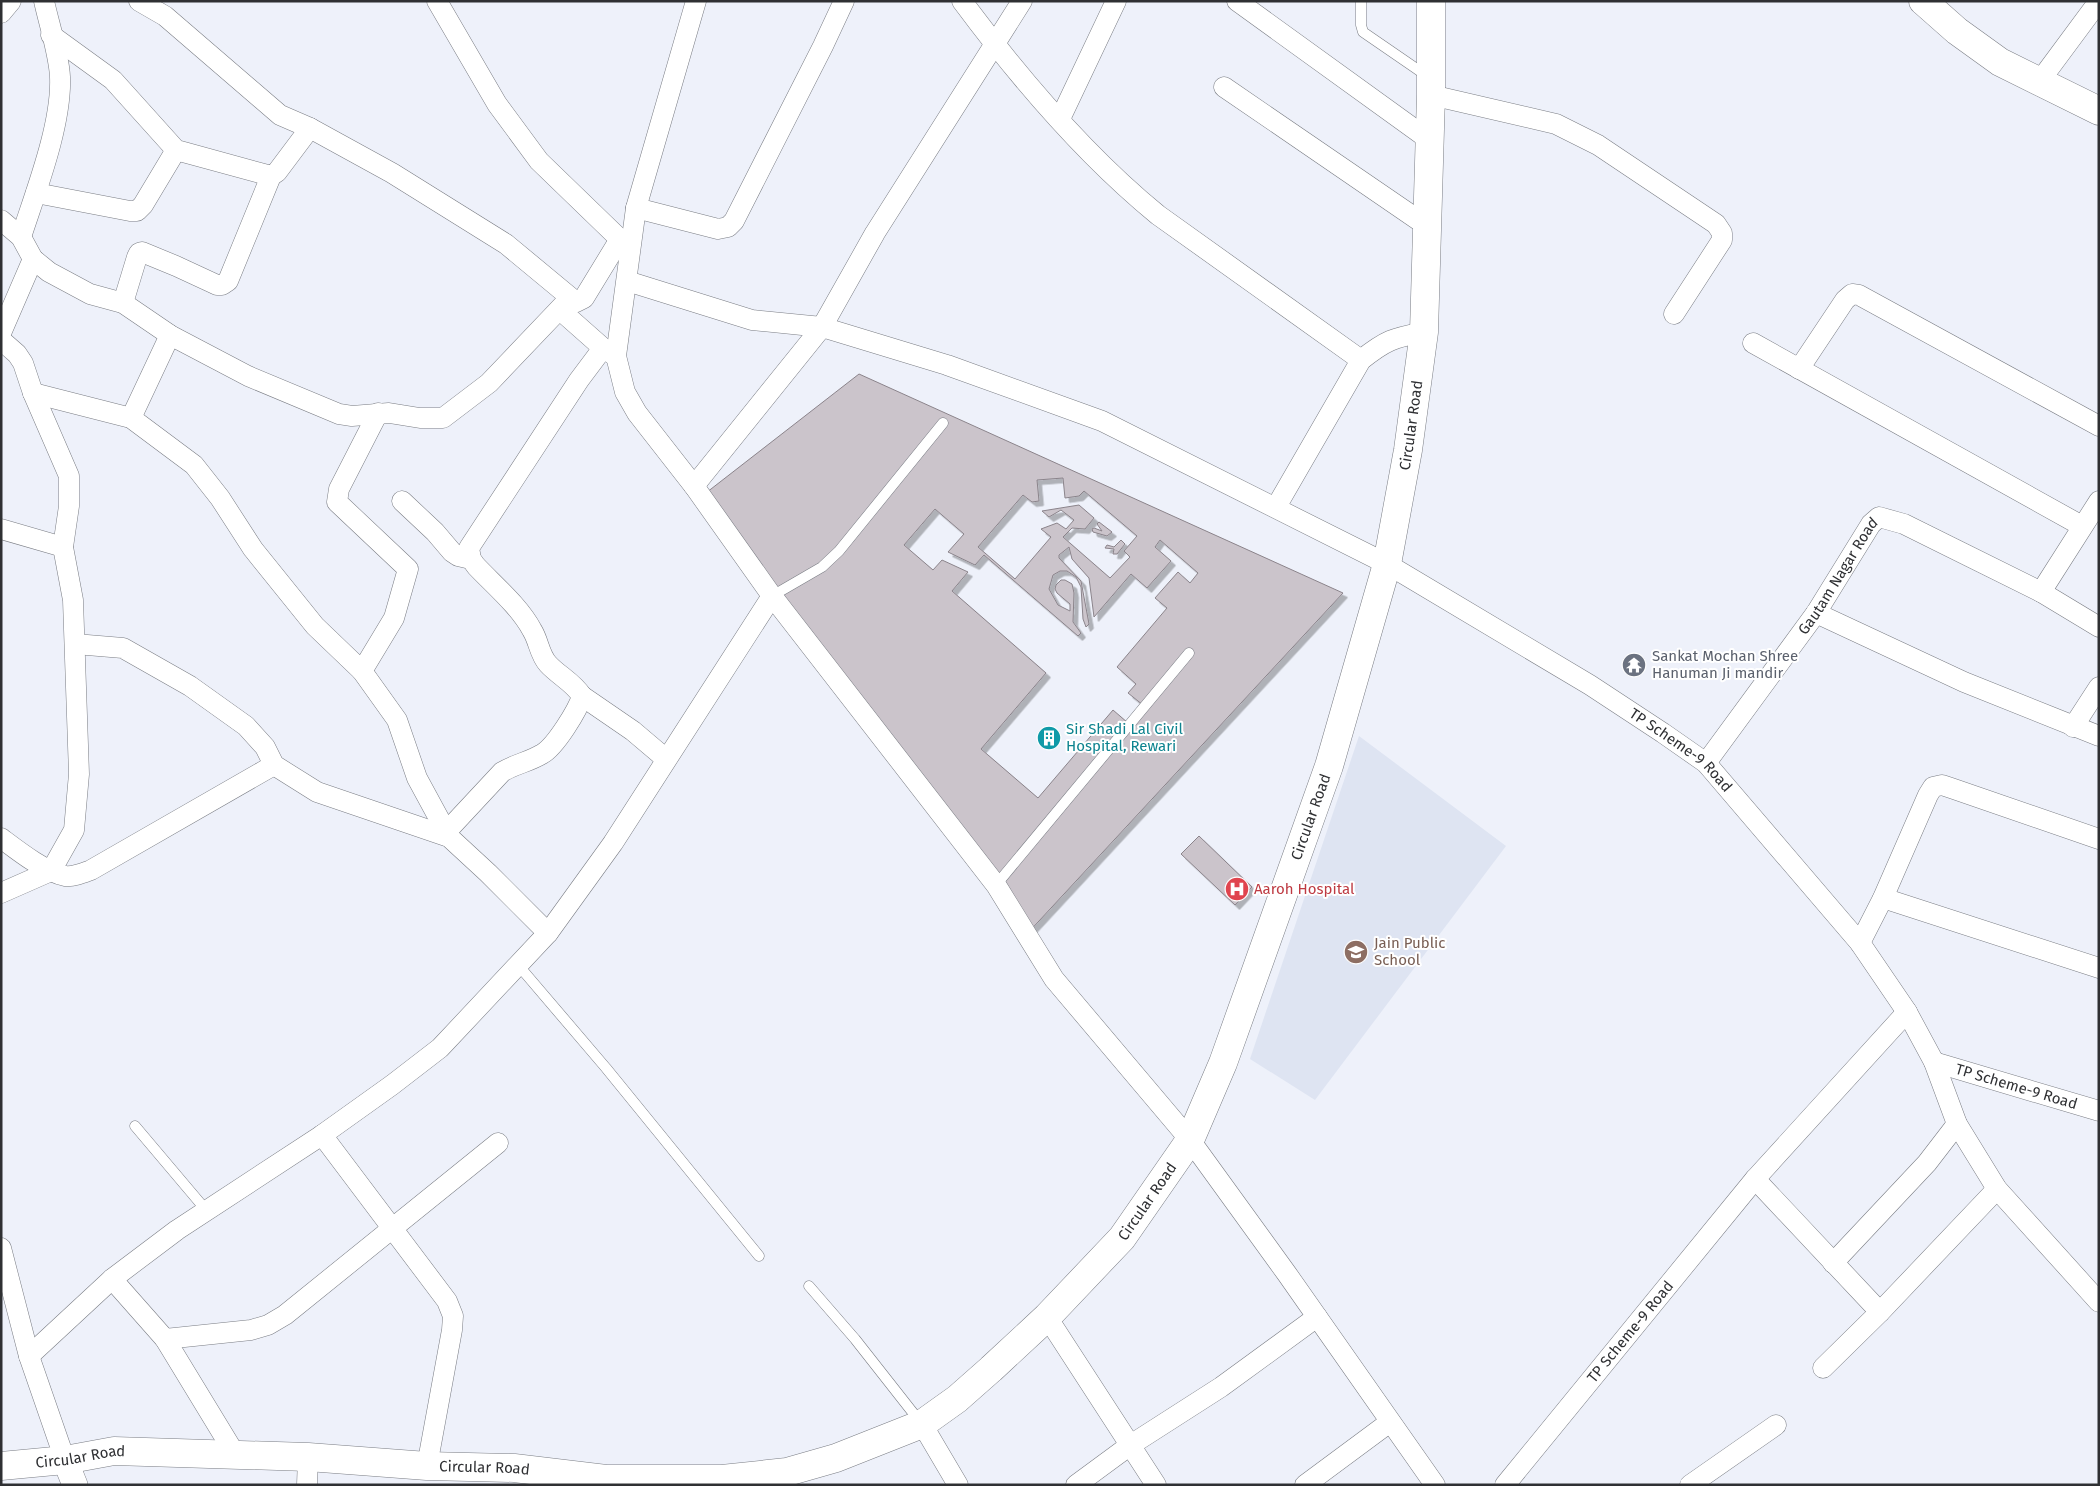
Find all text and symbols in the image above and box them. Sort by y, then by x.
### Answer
street label: Circular Road [1395,379,1426,472]
street label: Gautam Nagar Road [1794,513,1881,638]
place label: Sankat Mochan Shree Hanuman Ji mandir [1652,647,1798,682]
temple icon: Sankat Mochan Shree Hanuman Ji mandir [1621,652,1647,678]
street label: TP Scheme-9 Road [1626,704,1736,796]
place label: Sir Shadi Lal Civil Hospital, Rewari [1066,720,1183,755]
building icon: Sir Shadi Lal Civil Hospital, Rewari [1036,725,1062,751]
street label: Circular Road [1287,771,1335,863]
hospital icon: Aaroh Hospital [1224,876,1250,902]
place label: Aaroh Hospital [1254,880,1355,898]
place label: Jain Public School [1374,934,1445,969]
school or university icon: Jain Public School [1343,939,1369,965]
street label: TP Scheme-9 Road [1953,1060,2080,1113]
street label: Circular Road [1114,1159,1180,1244]
street label: TP Scheme-9 Road [1583,1277,1677,1386]
street label: Circular Road [35,1442,126,1472]
street label: Circular Road [439,1457,531,1479]

